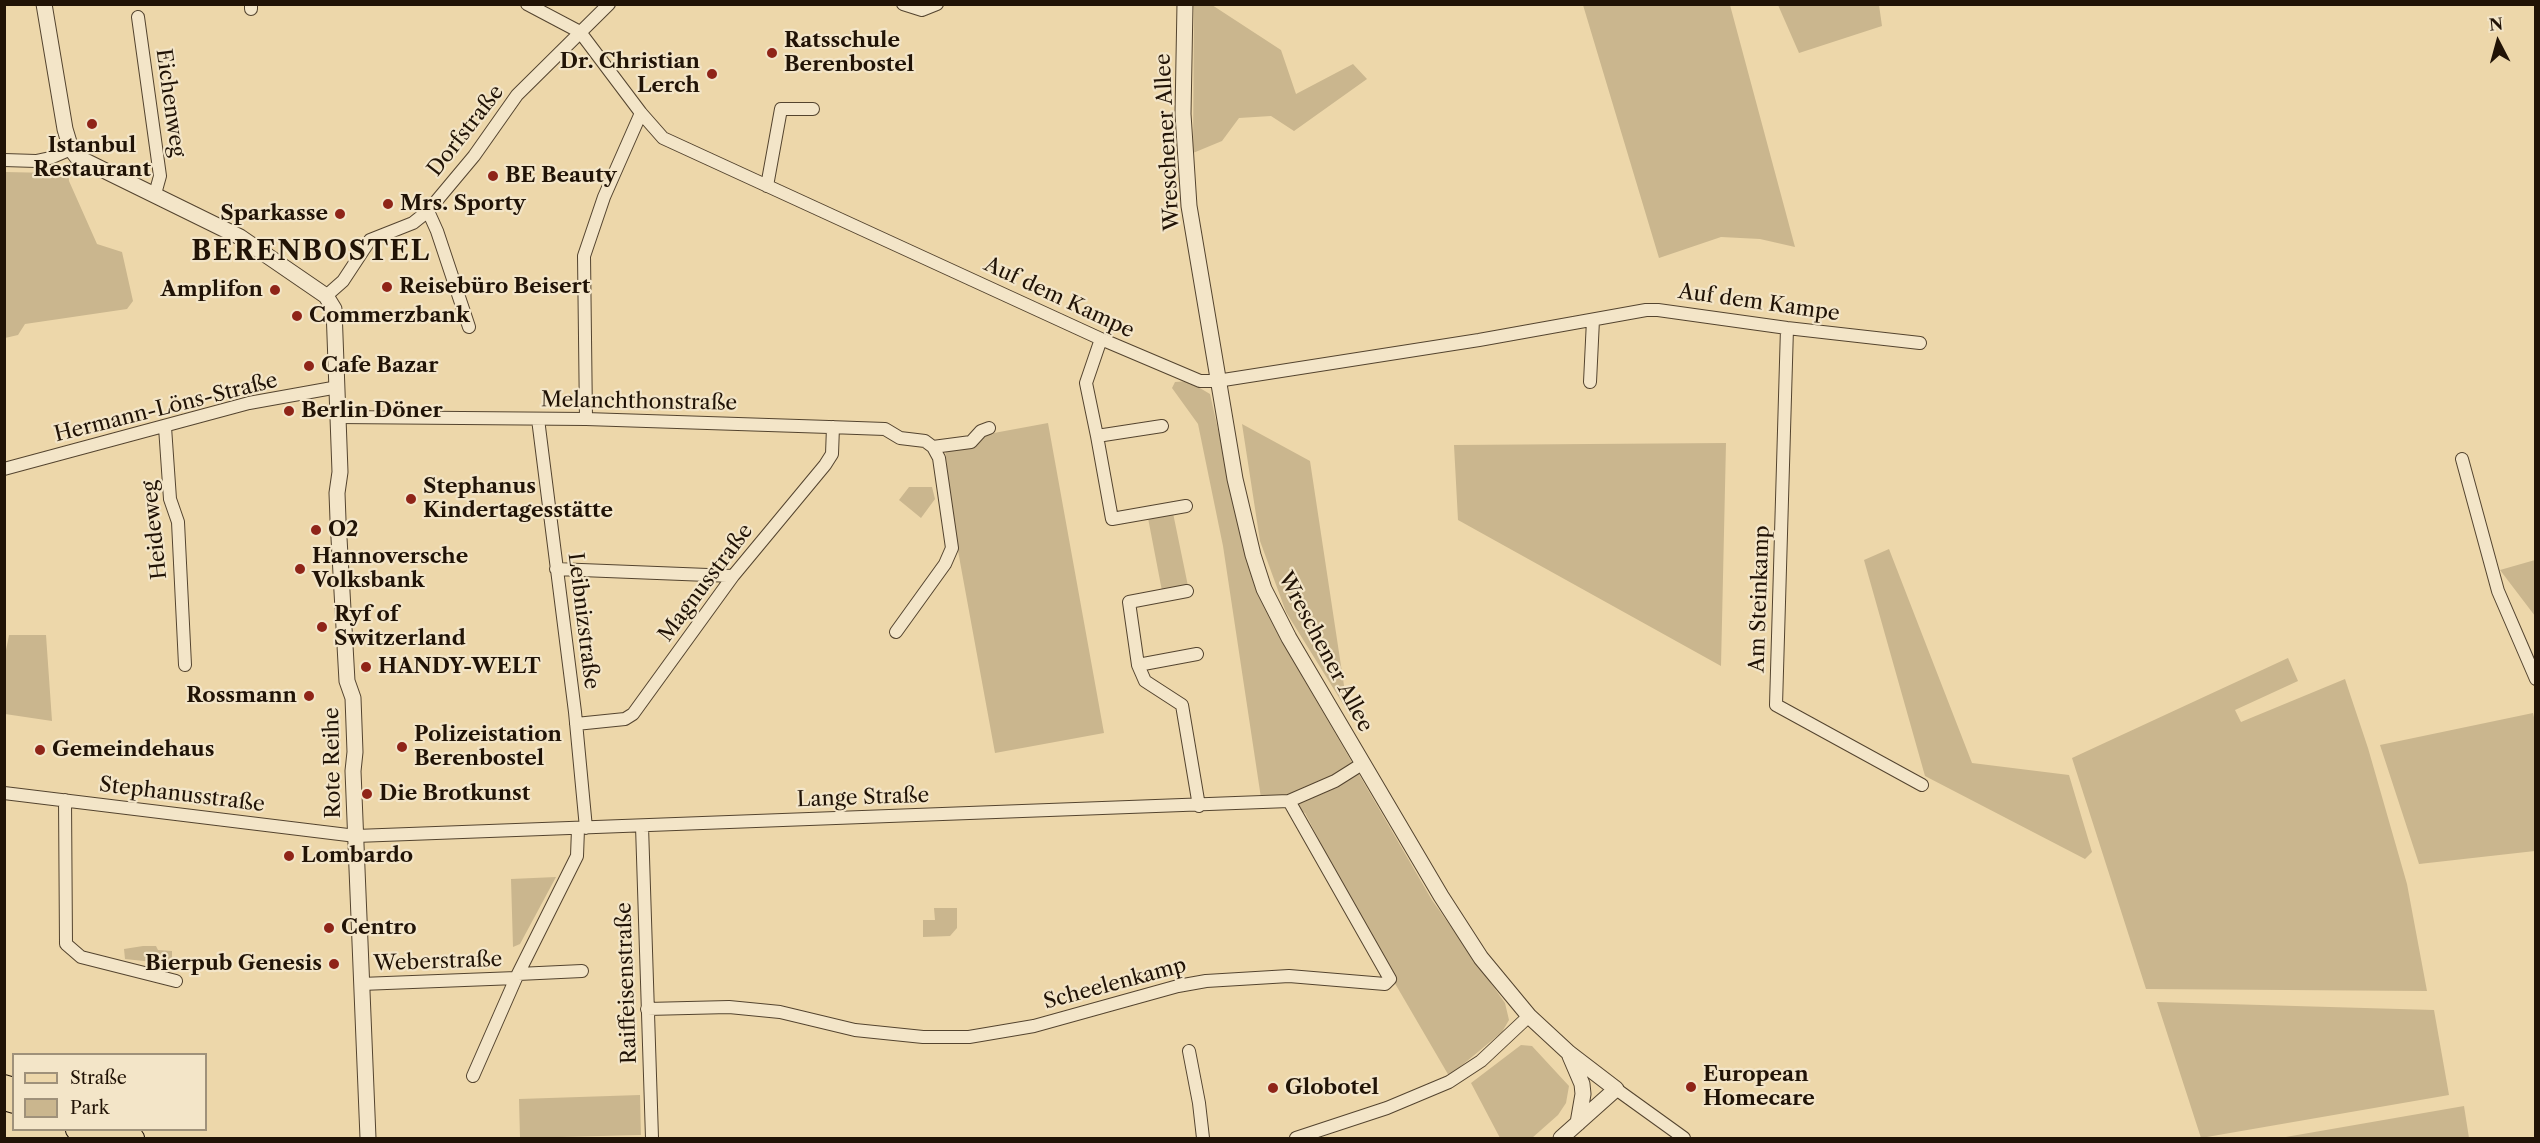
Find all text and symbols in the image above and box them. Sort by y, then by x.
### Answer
north arrow [2468,12,2528,72]
text: N [2488,13,2504,35]
place label: Ratsschule Berenbostel [784,28,914,78]
marker: Ratsschule Berenbostel [765,46,779,60]
street label: Eichenweg [150,47,190,159]
place label: Dr. Christian Lerch [560,49,700,99]
street label: Wreschener Allee [1151,53,1185,231]
marker: Dr. Christian Lerch [705,67,719,81]
street label: Dorfstraße [423,80,509,182]
marker: Istanbul Restaurant [85,117,99,131]
place label: Istanbul Restaurant [33,133,151,183]
place label: BE Beauty [505,163,617,189]
marker: BE Beauty [486,169,500,183]
place label: Mrs. Sporty [400,191,526,217]
marker: Mrs. Sporty [381,197,395,211]
place label: Sparkasse [220,201,328,227]
marker: Sparkasse [333,207,347,221]
district label: BERENBOSTEL [191,236,431,268]
street label: Auf dem Kampe [980,252,1138,344]
place label: Reisebüro Beisert [399,274,590,300]
place label: Amplifon [161,277,263,303]
street label: Auf dem Kampe [1677,279,1841,327]
marker: Reisebüro Beisert [380,280,394,294]
marker: Amplifon [268,283,282,297]
place label: Commerzbank [309,303,470,329]
marker: Commerzbank [290,309,304,323]
place label: Cafe Bazar [321,353,438,379]
marker: Cafe Bazar [302,359,316,373]
street label: Hermann-Löns-Straße [52,368,280,448]
street label: Melanchthonstraße [541,388,737,416]
place label: Berlin Döner [301,398,443,424]
marker: Berlin Döner [282,404,296,418]
place label: Stephanus Kindertagesstätte [423,474,613,524]
street label: Heideweg [137,479,173,581]
marker: Stephanus Kindertagesstätte [404,492,418,506]
place label: O2 [328,517,358,543]
street label: Magnusstraße [653,519,759,647]
marker: O2 [309,523,323,537]
street label: Am Steinkamp [1745,525,1775,673]
place label: Hannoversche Volksbank [312,544,468,594]
street label: Leibnizstraße [562,551,604,691]
marker: Hannoversche Volksbank [293,562,307,576]
street label: Wreschener Allee [1272,568,1378,736]
place label: Ryf of Switzerland [334,602,466,652]
marker: Ryf of Switzerland [315,620,329,634]
place label: HANDY-WELT [378,654,541,680]
marker: HANDY-WELT [359,660,373,674]
place label: Rossmann [186,683,297,709]
marker: Rossmann [302,689,316,703]
street label: Rote Reihe [319,707,347,819]
place label: Polizeistation Berenbostel [414,722,562,772]
place label: Gemeindehaus [52,737,214,763]
marker: Polizeistation Berenbostel [395,740,409,754]
marker: Gemeindehaus [33,743,47,757]
street label: Stephanusstraße [98,772,266,818]
place label: Die Brotkunst [379,781,530,807]
street label: Lange Straße [796,783,930,813]
marker: Die Brotkunst [360,787,374,801]
place label: Lombardo [301,843,413,869]
marker: Lombardo [282,849,296,863]
street label: Raiffeisenstraße [612,902,642,1064]
place label: Centro [341,915,417,941]
marker: Centro [322,921,336,935]
street label: Weberstraße [373,947,503,977]
place label: Bierpub Genesis [145,951,322,977]
street label: Scheelenkamp [1041,953,1189,1015]
marker: Bierpub Genesis [327,957,341,971]
legend [12,1053,207,1131]
place label: European Homecare [1703,1062,1815,1112]
text: Straße [70,1067,127,1089]
place label: Globotel [1285,1075,1379,1101]
marker: European Homecare [1684,1080,1698,1094]
marker: Globotel [1266,1081,1280,1095]
text: Park [70,1097,109,1119]

